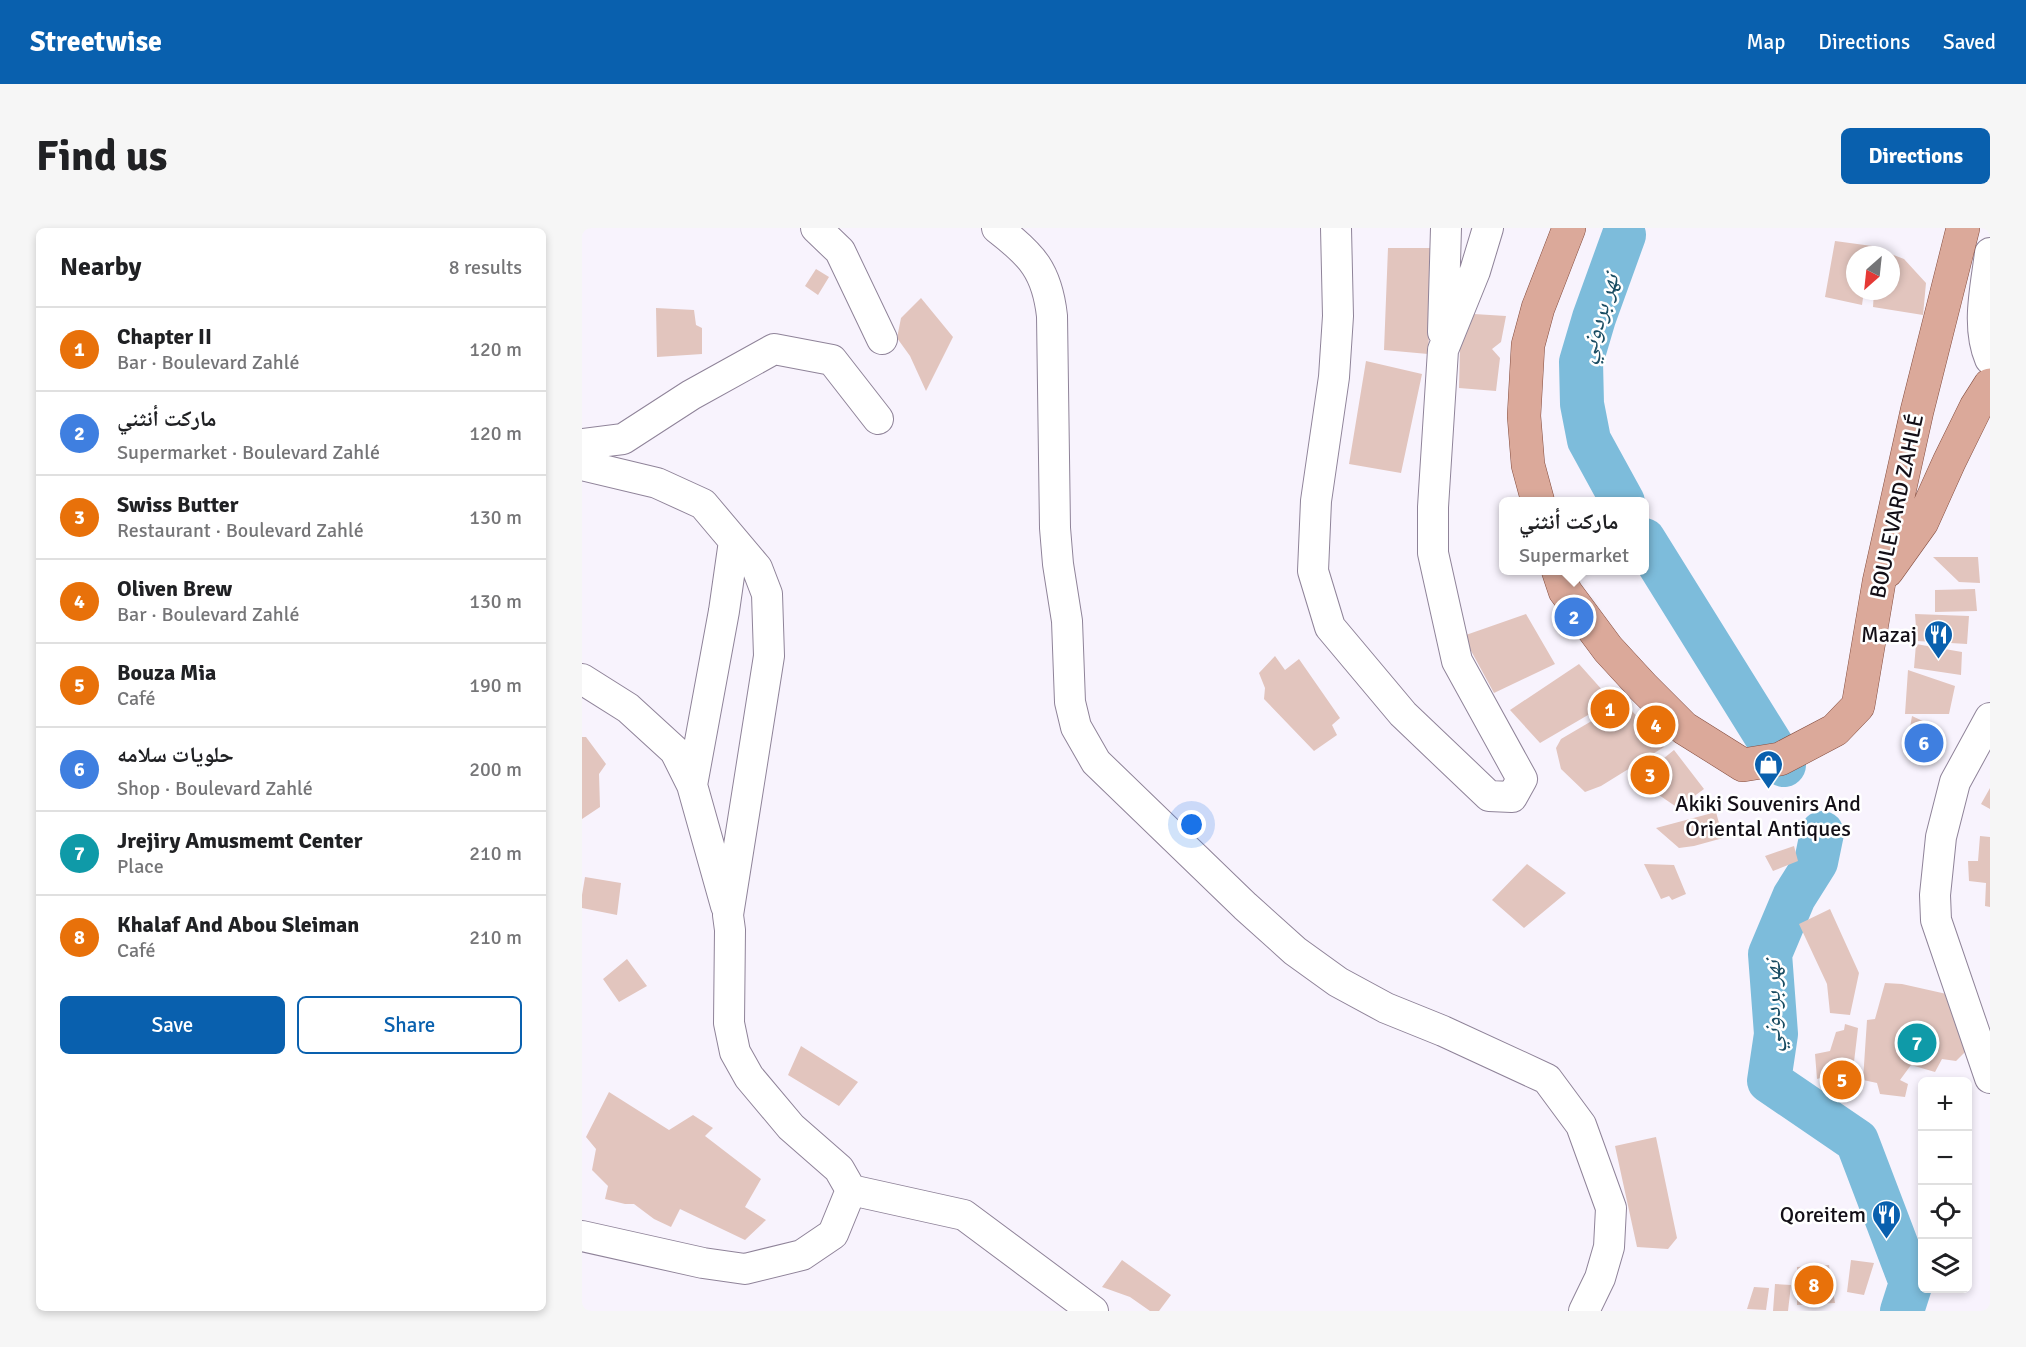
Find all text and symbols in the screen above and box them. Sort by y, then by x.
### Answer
text: Streetwise [30,25,162,59]
text: Map [1747,29,1785,55]
text: Directions [1818,29,1910,55]
text: Saved [1943,29,1996,55]
button: Directions [1841,128,1990,184]
text: Find us [36,131,167,182]
north arrow [1846,246,1900,300]
text: Nearby [60,251,141,283]
text: 8 results [449,255,522,280]
water label: نهر بردوني [1570,266,1631,367]
text: Chapter II [117,323,212,350]
text: 1 [74,337,85,362]
text: 120 m [469,337,522,362]
text: Bar · Boulevard Zahlé [117,350,299,375]
text: ماركت أنثني [117,405,216,432]
street label: BOULEVARD ZAHLÉ [1864,411,1929,601]
text: 2 [74,421,85,446]
text: 120 m [469,421,522,446]
text: Supermarket · Boulevard Zahlé [117,440,380,465]
text: Swiss Butter [117,491,238,518]
popup [1499,497,1649,575]
text: 3 [74,505,85,530]
text: 130 m [469,505,522,530]
text: ماركت أنثني [1519,508,1618,535]
text: Restaurant · Boulevard Zahlé [117,518,364,543]
text: Supermarket [1519,543,1629,568]
text: Oliven Brew [117,575,232,602]
text: 4 [74,589,85,614]
text: 130 m [469,589,522,614]
pin: 2 [1554,594,1594,640]
text: Bar · Boulevard Zahlé [117,602,299,627]
restaurant icon: Mazaj [1922,618,1954,660]
place label: Mazaj [1861,621,1917,648]
text: Bouza Mia [117,659,216,686]
text: 5 [74,673,85,698]
text: 190 m [469,673,522,698]
text: Café [117,686,156,711]
pin: 1 [1590,686,1630,732]
pin: 4 [1636,702,1676,748]
pin: 6 [1904,720,1944,766]
text: حلويات سلامه [117,741,234,768]
shop icon: Akiki Souvenirs And Oriental Antiques [1752,748,1784,790]
pin: 3 [1630,752,1670,798]
text: 6 [74,757,85,782]
text: 200 m [469,757,522,782]
text: Shop · Boulevard Zahlé [117,776,313,801]
place label: Akiki Souvenirs And Oriental Antiques [1675,790,1861,842]
your location [1177,810,1206,839]
text: Jrejiry Amusmemt Center [117,827,362,854]
text: 7 [74,841,85,866]
text: 210 m [469,841,522,866]
text: Place [117,854,164,879]
text: Khalaf And Abou Sleiman [117,911,359,938]
text: 8 [74,925,85,950]
text: 210 m [469,925,522,950]
text: Café [117,938,156,963]
water label: نهر بردوني [1757,956,1791,1052]
button: Save [60,996,285,1054]
button: Share [297,996,522,1054]
pin: 7 [1898,1020,1936,1066]
pin: 5 [1822,1058,1862,1102]
map controls [1918,1077,1972,1293]
button: + [1918,1077,1972,1131]
button: − [1918,1131,1972,1185]
button: locate [1918,1185,1972,1239]
restaurant icon: Qoreitem [1871,1198,1903,1240]
place label: Qoreitem [1780,1201,1866,1228]
button: layers [1918,1239,1972,1293]
pin: 8 [1794,1262,1834,1308]

